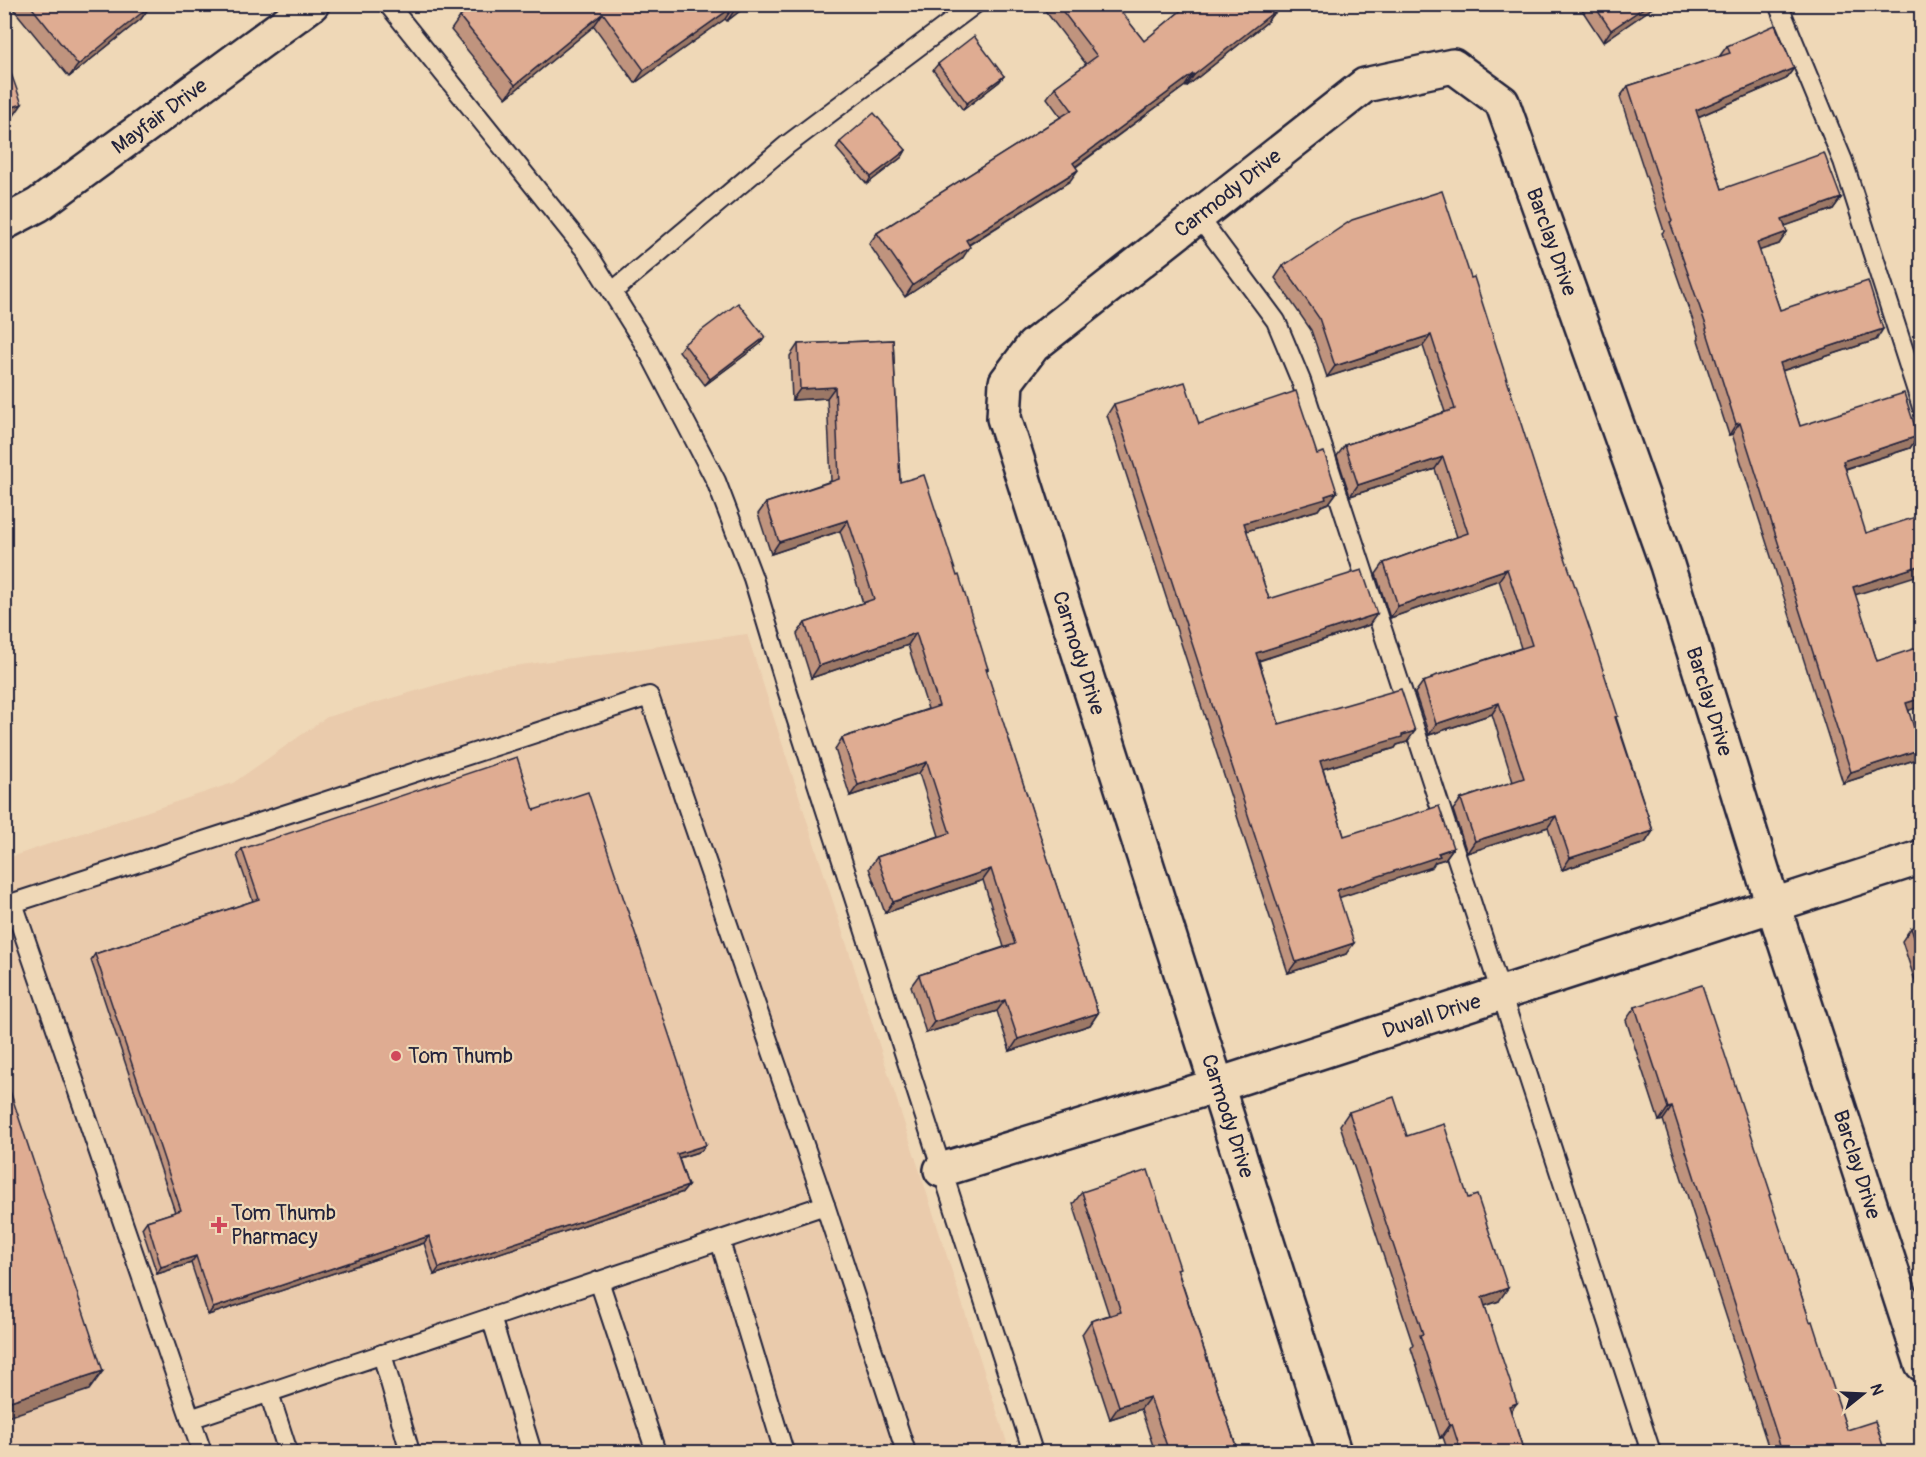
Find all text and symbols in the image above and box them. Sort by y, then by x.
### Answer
street label: Mayfair Drive [107,72,213,160]
street label: Carmody Drive [1169,143,1287,244]
street label: Barclay Drive [1520,184,1583,300]
street label: Carmody Drive [1046,588,1111,719]
street label: Barclay Drive [1679,644,1739,760]
street label: Duvall Drive [1379,988,1485,1045]
place label: Tom Thumb [408,1043,513,1070]
marker: Tom Thumb [389,1049,403,1063]
street label: Carmody Drive [1195,1051,1260,1182]
street label: Barclay Drive [1826,1107,1887,1223]
place label: Tom Thumb Pharmacy [231,1200,336,1251]
marker: Tom Thumb Pharmacy [212,1218,226,1232]
north arrow [1833,1364,1893,1424]
text: N [1865,1381,1888,1398]

